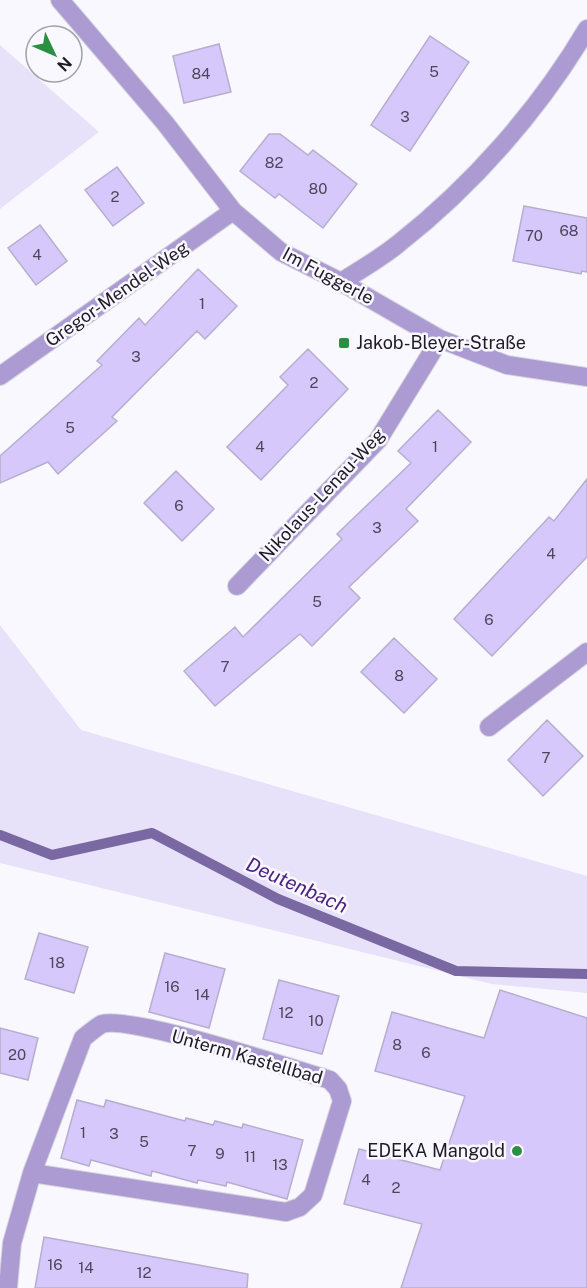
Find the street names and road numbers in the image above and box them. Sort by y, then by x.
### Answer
street label: Gregor-Mendel-Weg [41,236,192,351]
street label: Im Fuggerle [279,243,377,308]
street label: Nikolaus-Lenau-Weg [254,424,389,566]
street label: Unterm Kastellbad [169,1025,325,1088]

